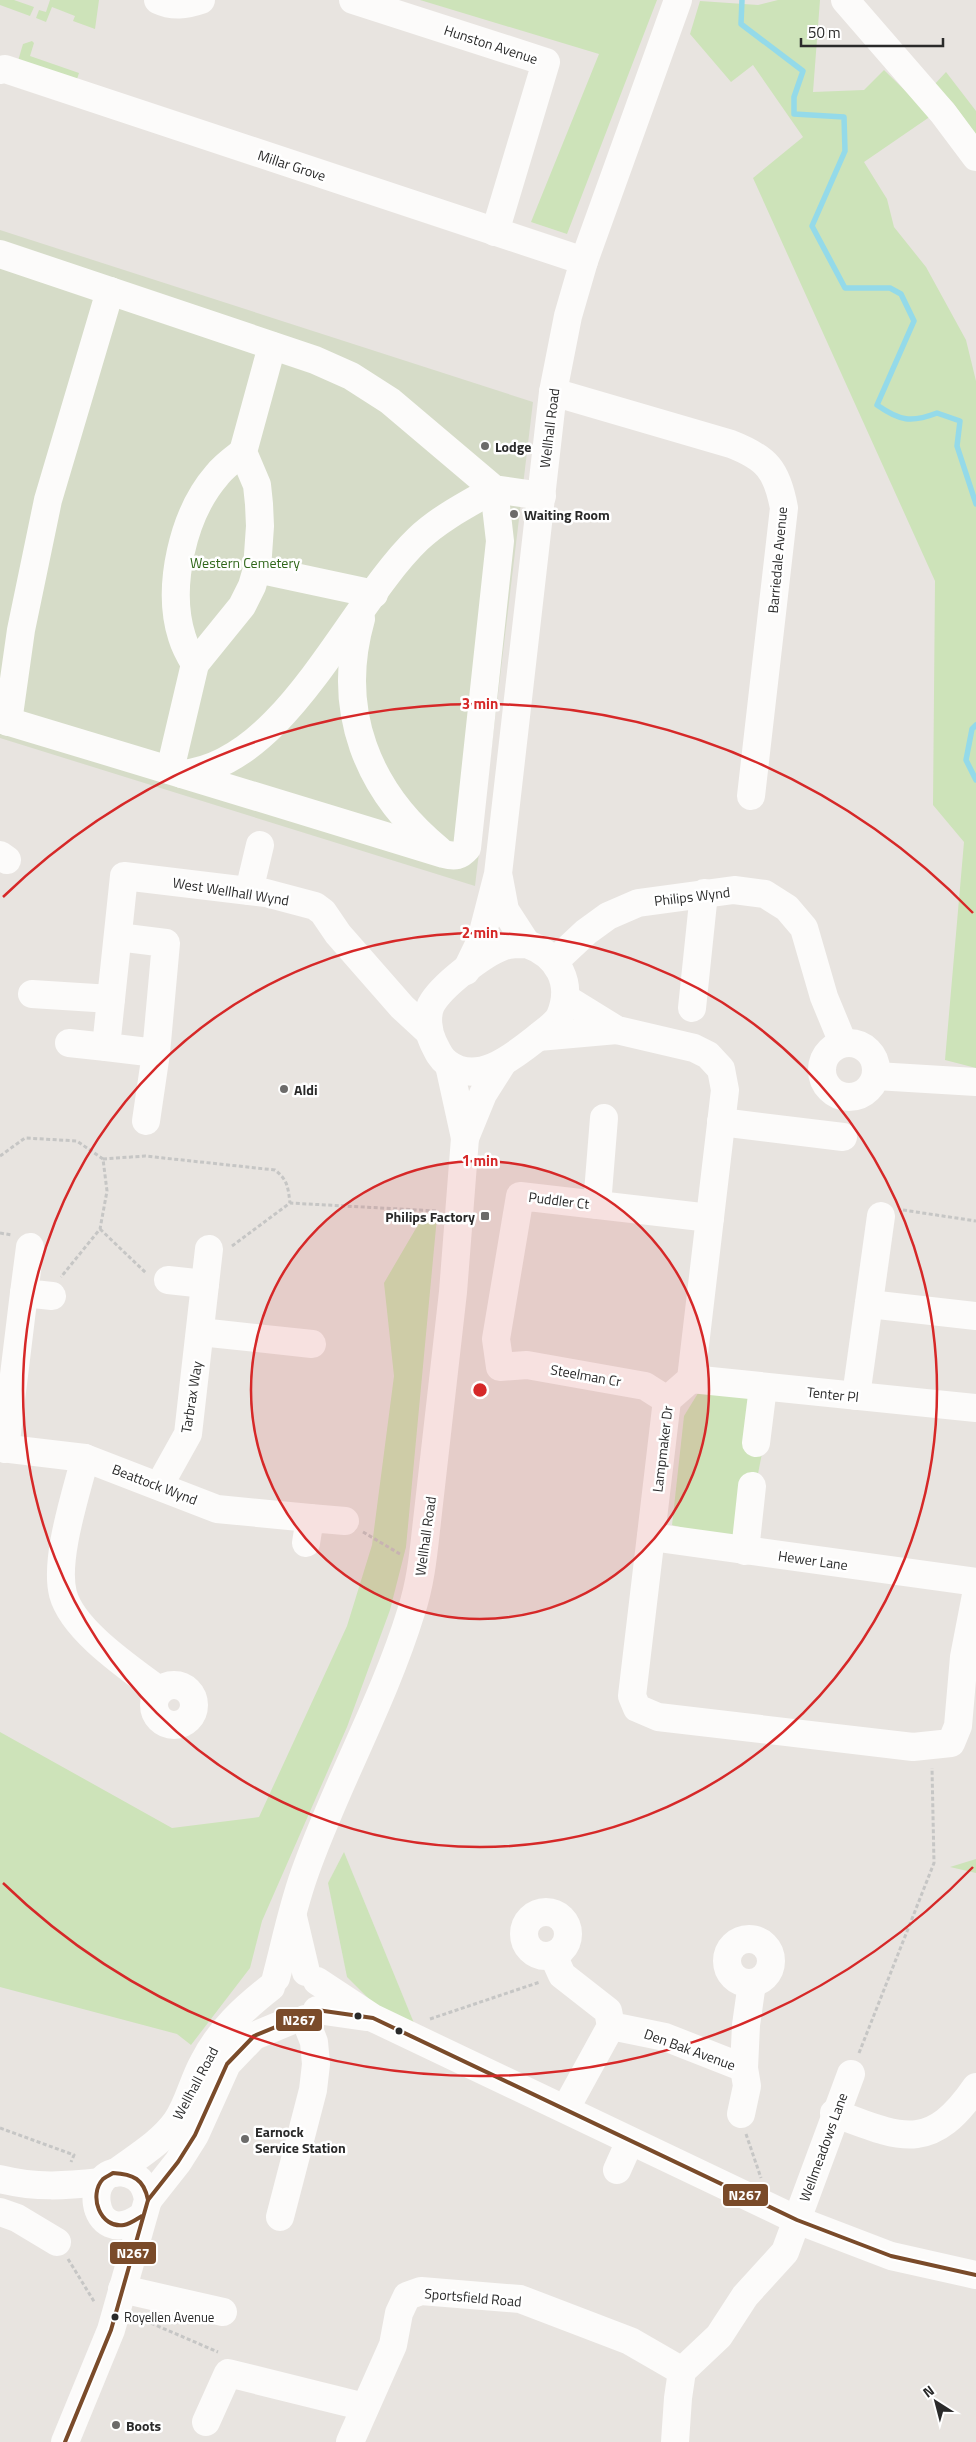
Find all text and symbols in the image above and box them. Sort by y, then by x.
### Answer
scale bar [801,15,944,47]
street label: Hunston Avenue [441,19,541,69]
text: 50 m [808,21,841,44]
street label: Millar Grove [255,144,329,186]
street label: Wellhall Road [534,387,564,469]
place label: Lodge [495,436,531,457]
marker: Lodge [479,440,491,452]
place label: Waiting Room [524,504,610,525]
street label: Barriedale Avenue [762,506,792,614]
marker: Waiting Room [508,508,520,520]
park label: Western Cemetery [190,552,300,573]
text: 3 min [462,692,498,715]
street label: West Wellhall Wynd [171,871,291,911]
street label: Philips Wynd [653,881,731,911]
text: 2 min [462,921,498,944]
place label: Aldi [294,1079,318,1100]
marker: Aldi [278,1083,290,1095]
text: 1 min [462,1149,498,1172]
street label: Puddler Ct [527,1186,591,1214]
place label: Philips Factory [385,1206,475,1227]
marker: Philips Factory [479,1210,491,1222]
street label: Steelman Cr [549,1358,623,1392]
street label: Tarbrax Way [175,1359,207,1434]
centre of rings [471,1381,489,1399]
street label: Tenter Pl [806,1381,860,1407]
street label: Lampmaker Dr [646,1404,678,1493]
street label: Beattock Wynd [109,1458,201,1510]
street label: Wellhall Road [409,1495,441,1577]
street label: Hewer Lane [777,1545,849,1575]
line badge: N267 [275,2008,323,2032]
text: N267 [282,2009,316,2030]
unlabelled marker [353,2011,363,2021]
street label: Den Bak Avenue [641,2023,739,2075]
unlabelled marker [394,2026,404,2036]
street label: Wellhall Road [167,2043,223,2123]
street label: Wellmeadows Lane [794,2090,852,2204]
place label: Earnock Service Station [255,2121,346,2158]
marker: Earnock Service Station [239,2133,251,2145]
line badge: N267 [722,2183,769,2207]
text: N267 [728,2184,762,2205]
line badge: N267 [109,2241,157,2265]
text: N267 [116,2242,150,2263]
street label: Sportsfield Road [424,2282,522,2312]
place label: Royellen Avenue [124,2307,214,2327]
marker: Royellen Avenue [110,2312,120,2322]
north arrow [911,2377,961,2427]
text: N [918,2380,938,2402]
place label: Boots [126,2415,162,2436]
marker: Boots [110,2419,122,2431]

